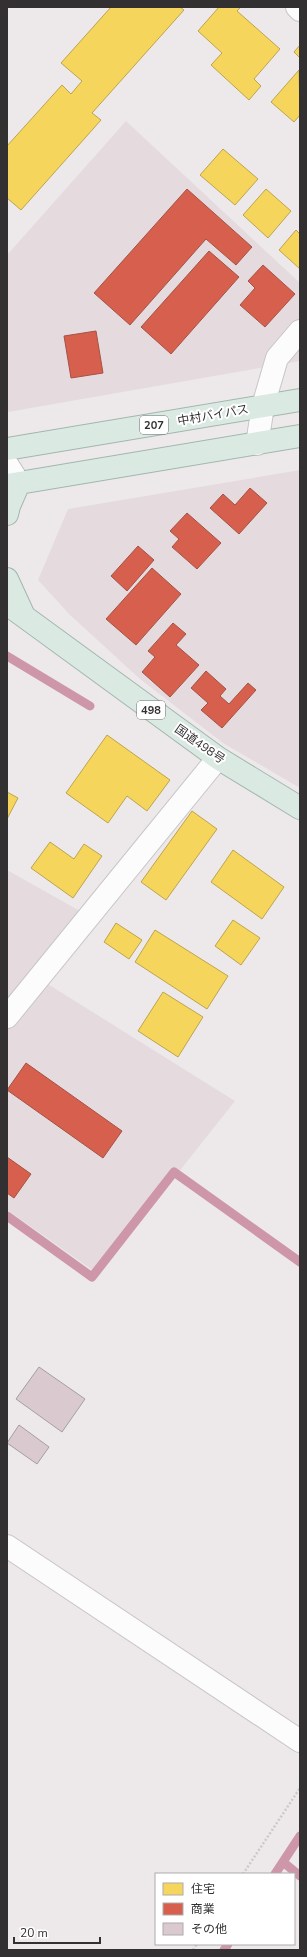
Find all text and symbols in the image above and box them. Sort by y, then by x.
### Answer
street label: 中村バイパス [176,401,250,429]
road number: 207 [140,416,168,434]
road number: 498 [137,701,165,719]
street label: 国道498号 [172,721,228,767]
legend [155,1873,295,1945]
text: 住宅 [191,1881,215,1897]
text: 商業 [191,1901,215,1917]
scale bar [14,1919,100,1945]
text: その他 [191,1921,227,1937]
text: 20 m [20,1925,48,1941]

